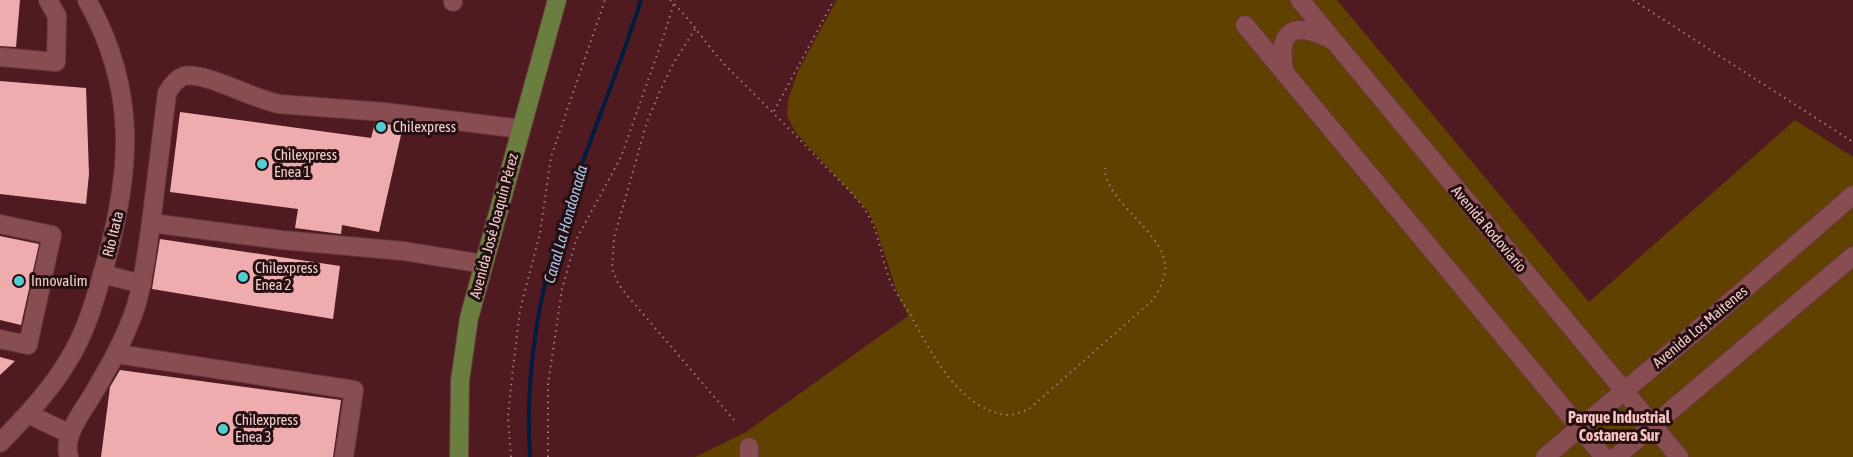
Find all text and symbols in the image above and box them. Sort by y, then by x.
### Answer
place label: Chilexpress [393,118,456,135]
marker: Chilexpress [374,120,388,134]
place label: Chilexpress Enea 1 [274,146,337,180]
street label: Avenida José Joaquín Pérez [466,151,521,300]
marker: Chilexpress Enea 1 [255,157,269,171]
water label: Canal La Hondonada [540,162,591,285]
street label: Avenida Rodoviario [1448,182,1530,275]
street label: Río Itata [99,209,126,258]
place label: Chilexpress Enea 2 [255,259,318,293]
marker: Chilexpress Enea 2 [236,270,250,284]
place label: Innovalim [31,272,88,289]
marker: Innovalim [12,274,26,288]
street label: Avenida Los Maitenes [1649,282,1750,371]
district label: Parque Industrial Costanera Sur [1568,408,1671,444]
place label: Chilexpress Enea 3 [235,411,298,445]
marker: Chilexpress Enea 3 [216,422,230,436]

